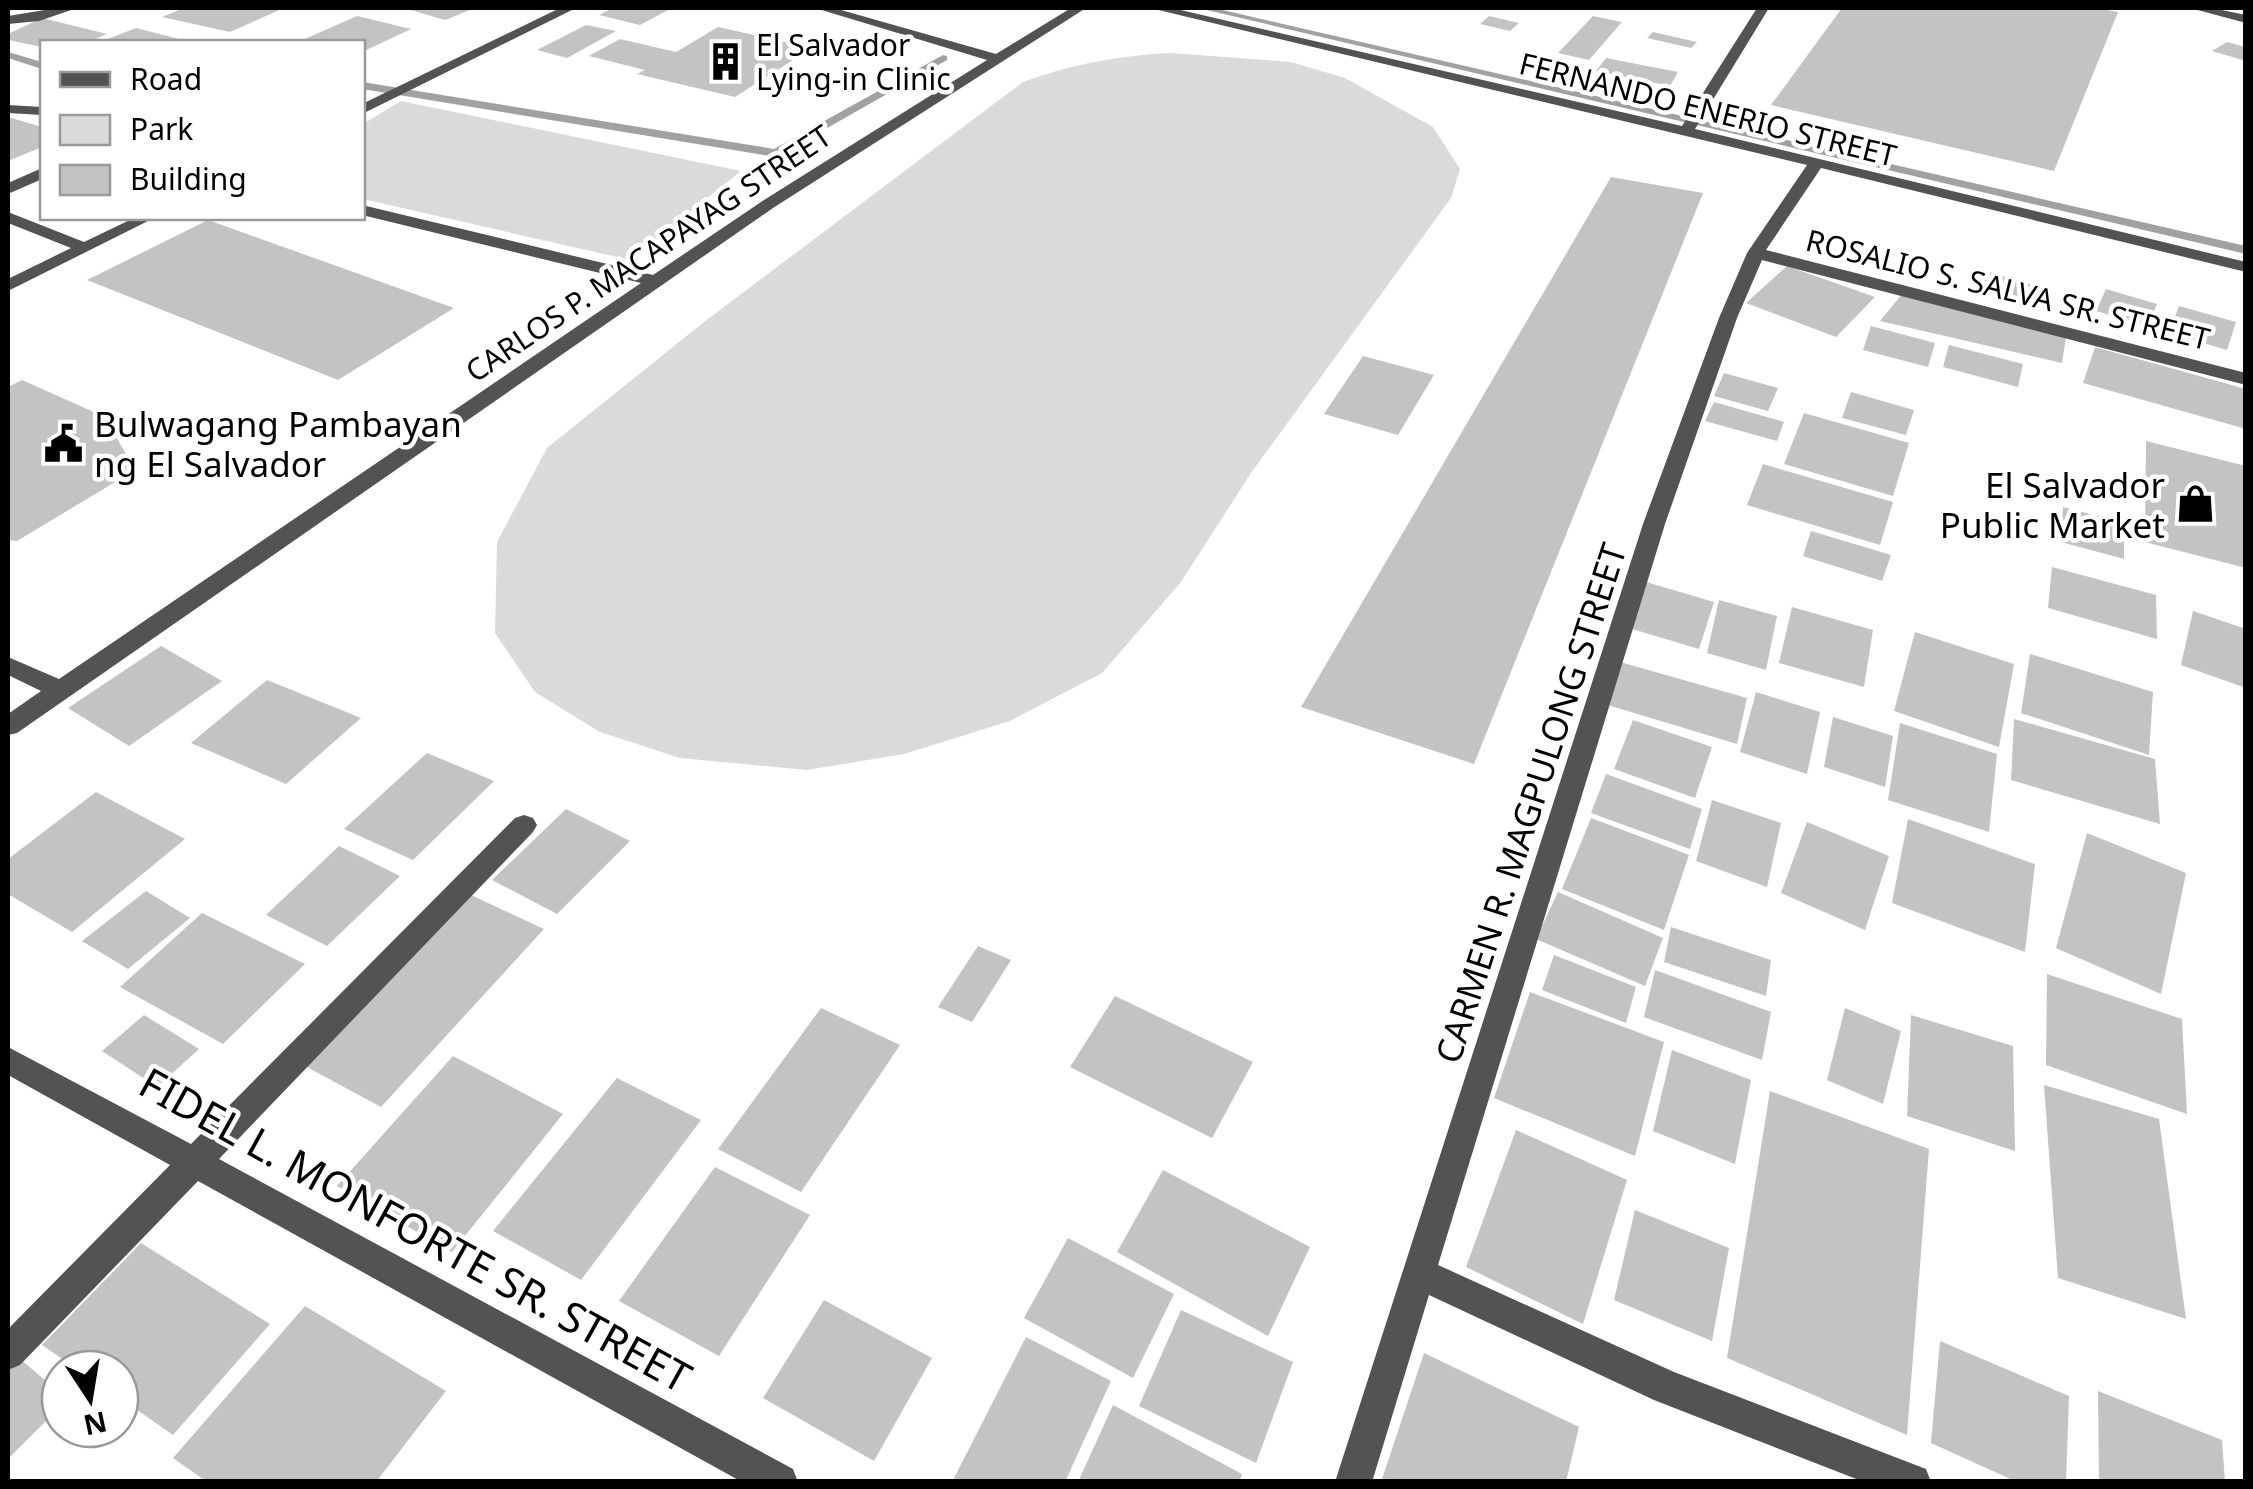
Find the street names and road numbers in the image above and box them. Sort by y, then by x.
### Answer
street label: FERNANDO ENERIO STREET [1515,42,1901,176]
street label: CARLOS P. MACAPAYAG STREET [457,115,839,391]
street label: ROSALIO S. SALVA SR. STREET [1802,219,2214,359]
street label: CARMEN R. MAGPULONG STREET [1424,537,1637,1069]
street label: FIDEL L. MONFORTE SR. STREET [130,1053,702,1405]

